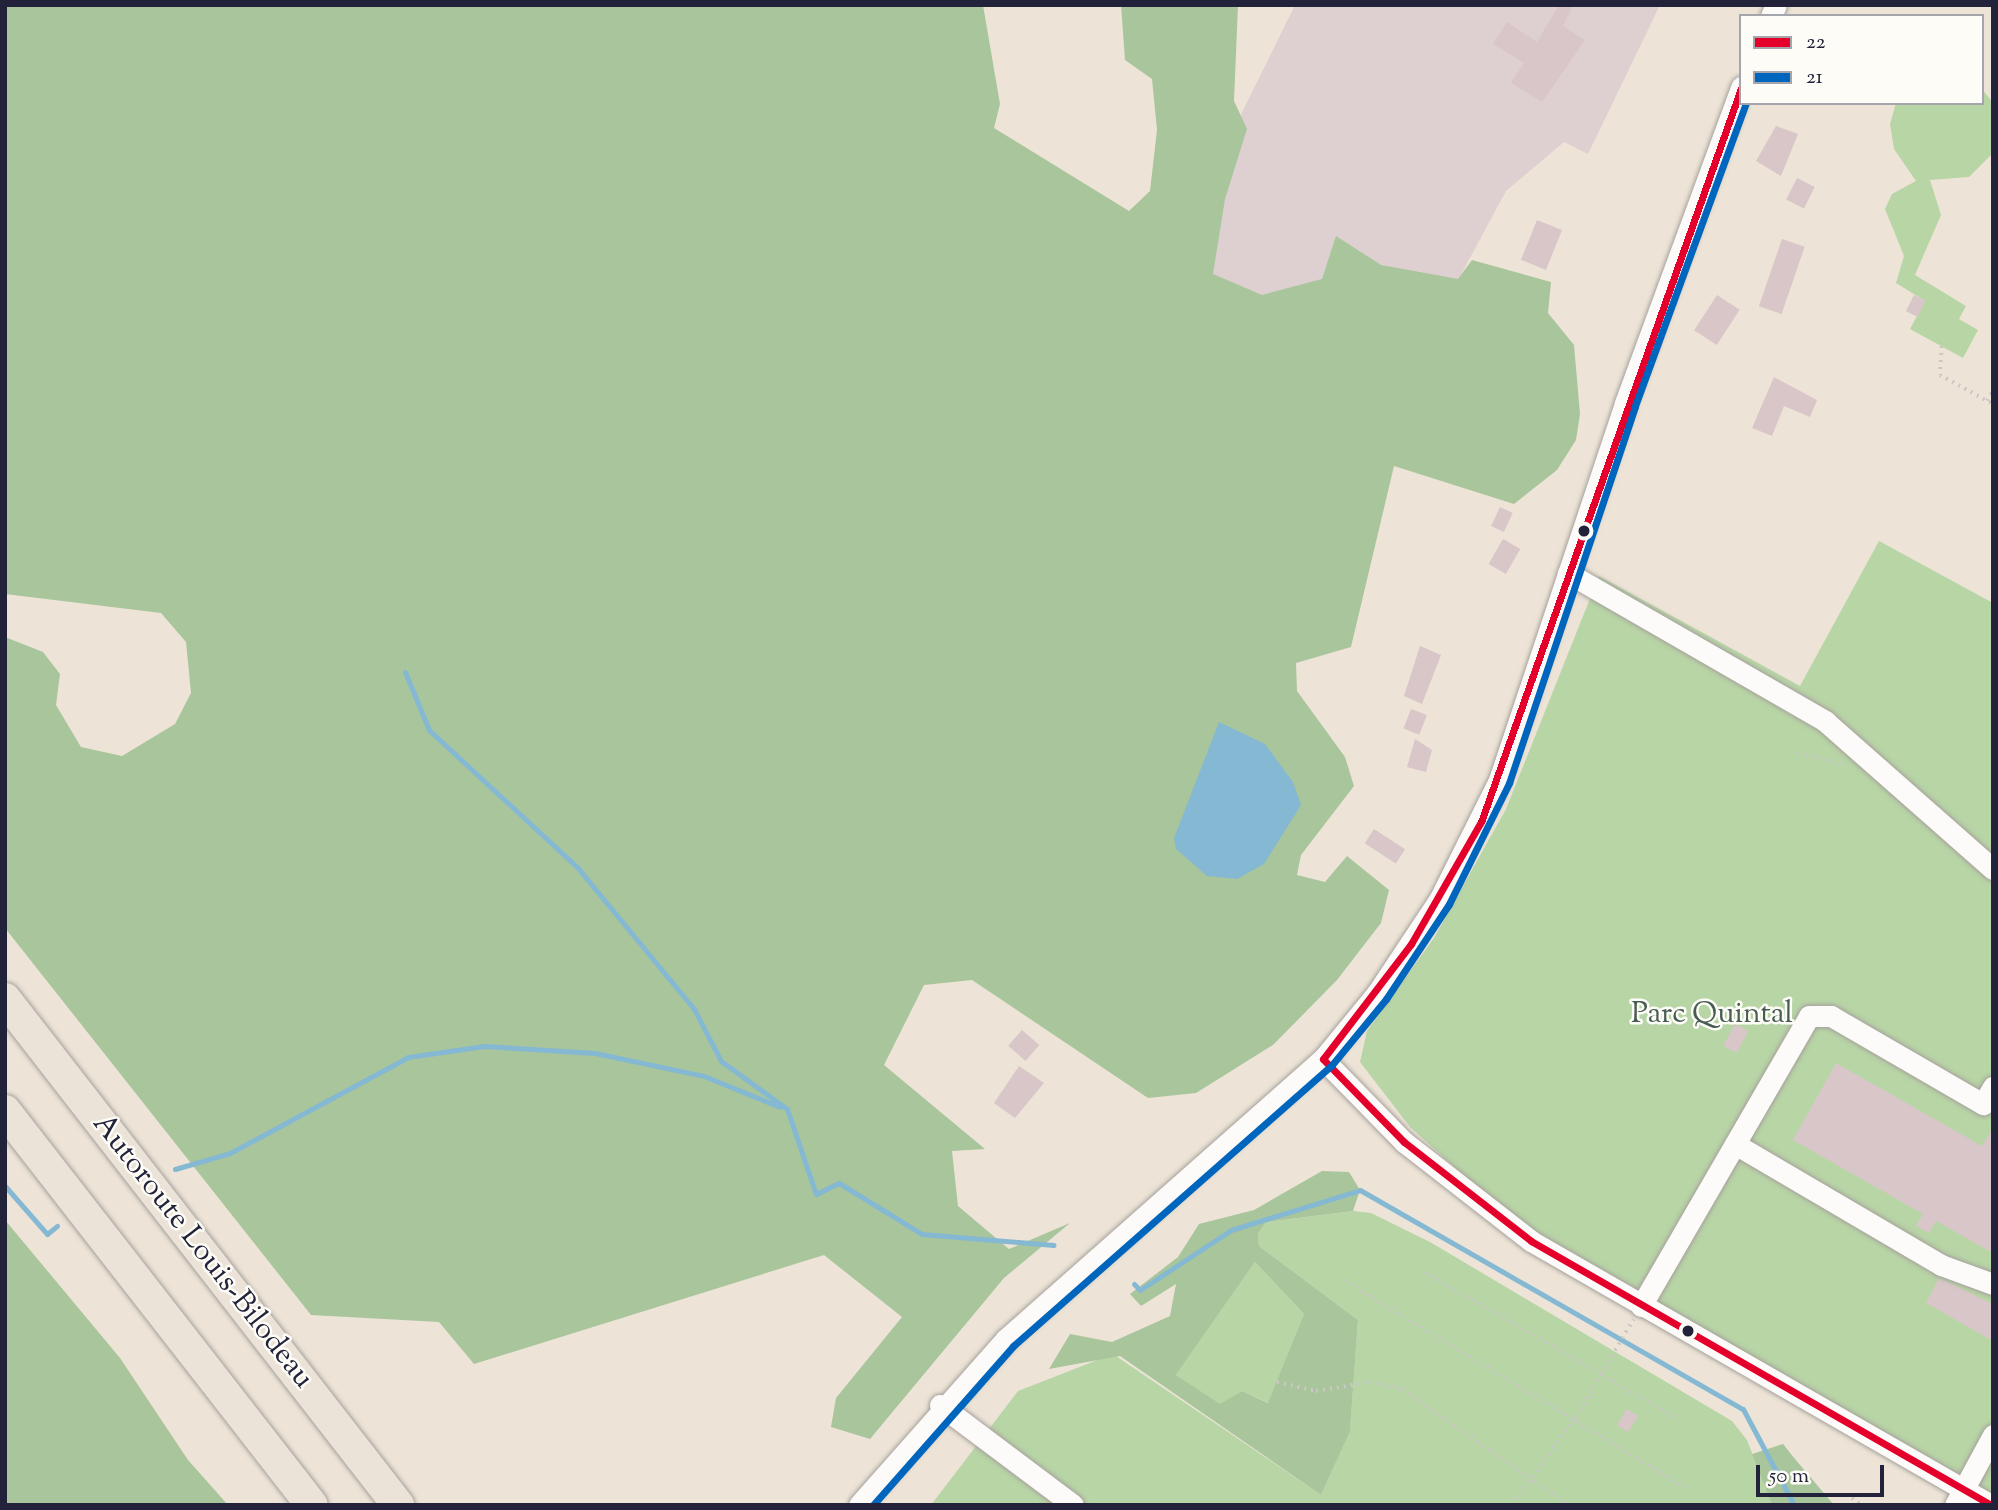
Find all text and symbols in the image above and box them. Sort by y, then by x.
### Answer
legend [1739,14,1984,105]
text: 22 [1806,28,1826,58]
text: 21 [1806,63,1823,93]
unlabelled marker [1577,524,1591,538]
park label: Parc Quintal [1631,997,1793,1033]
street label: Autoroute Louis-Bilodeau [84,1108,320,1396]
unlabelled marker [1681,1324,1695,1338]
scale bar [1760,1450,1888,1494]
text: 50 m [1769,1462,1809,1492]

